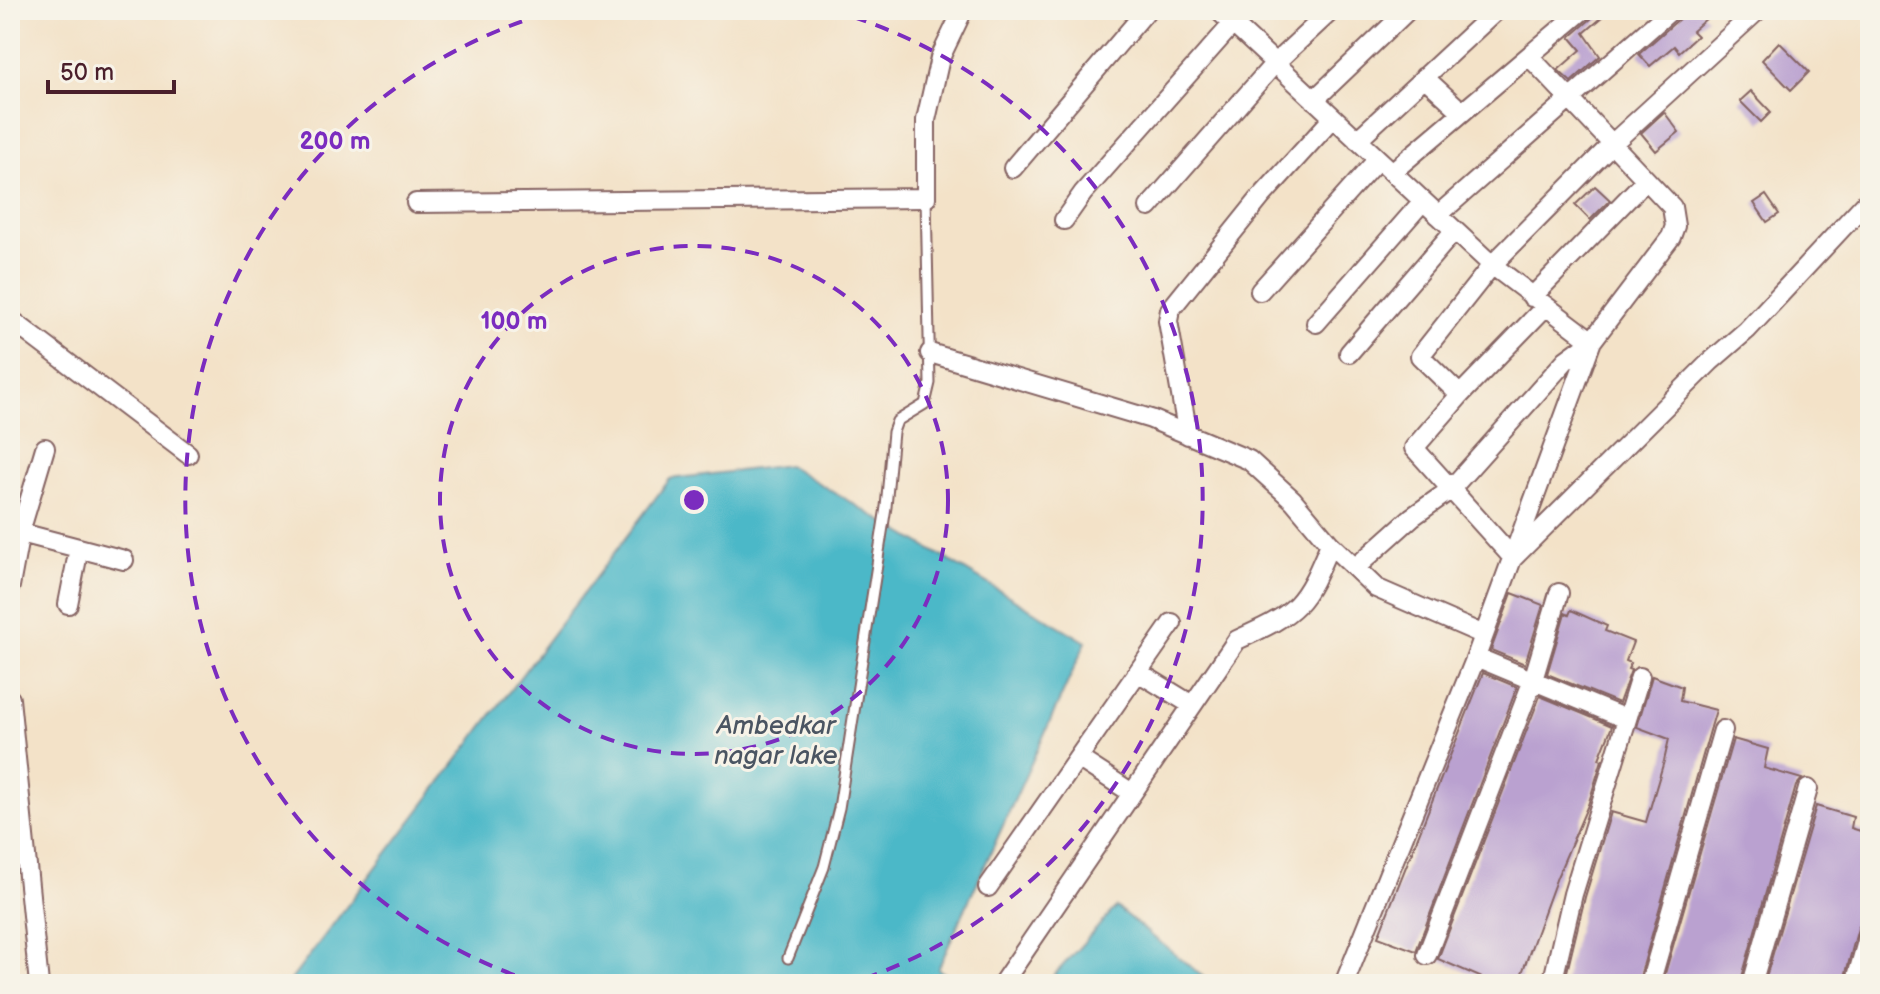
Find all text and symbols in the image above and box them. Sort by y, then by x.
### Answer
scale bar [48,44,174,94]
text: 50 m [60,58,114,87]
text: 200 m [300,127,370,156]
text: 100 m [481,307,547,336]
centre of rings [680,486,708,514]
water label: Ambedkar nagar lake [714,711,838,772]

